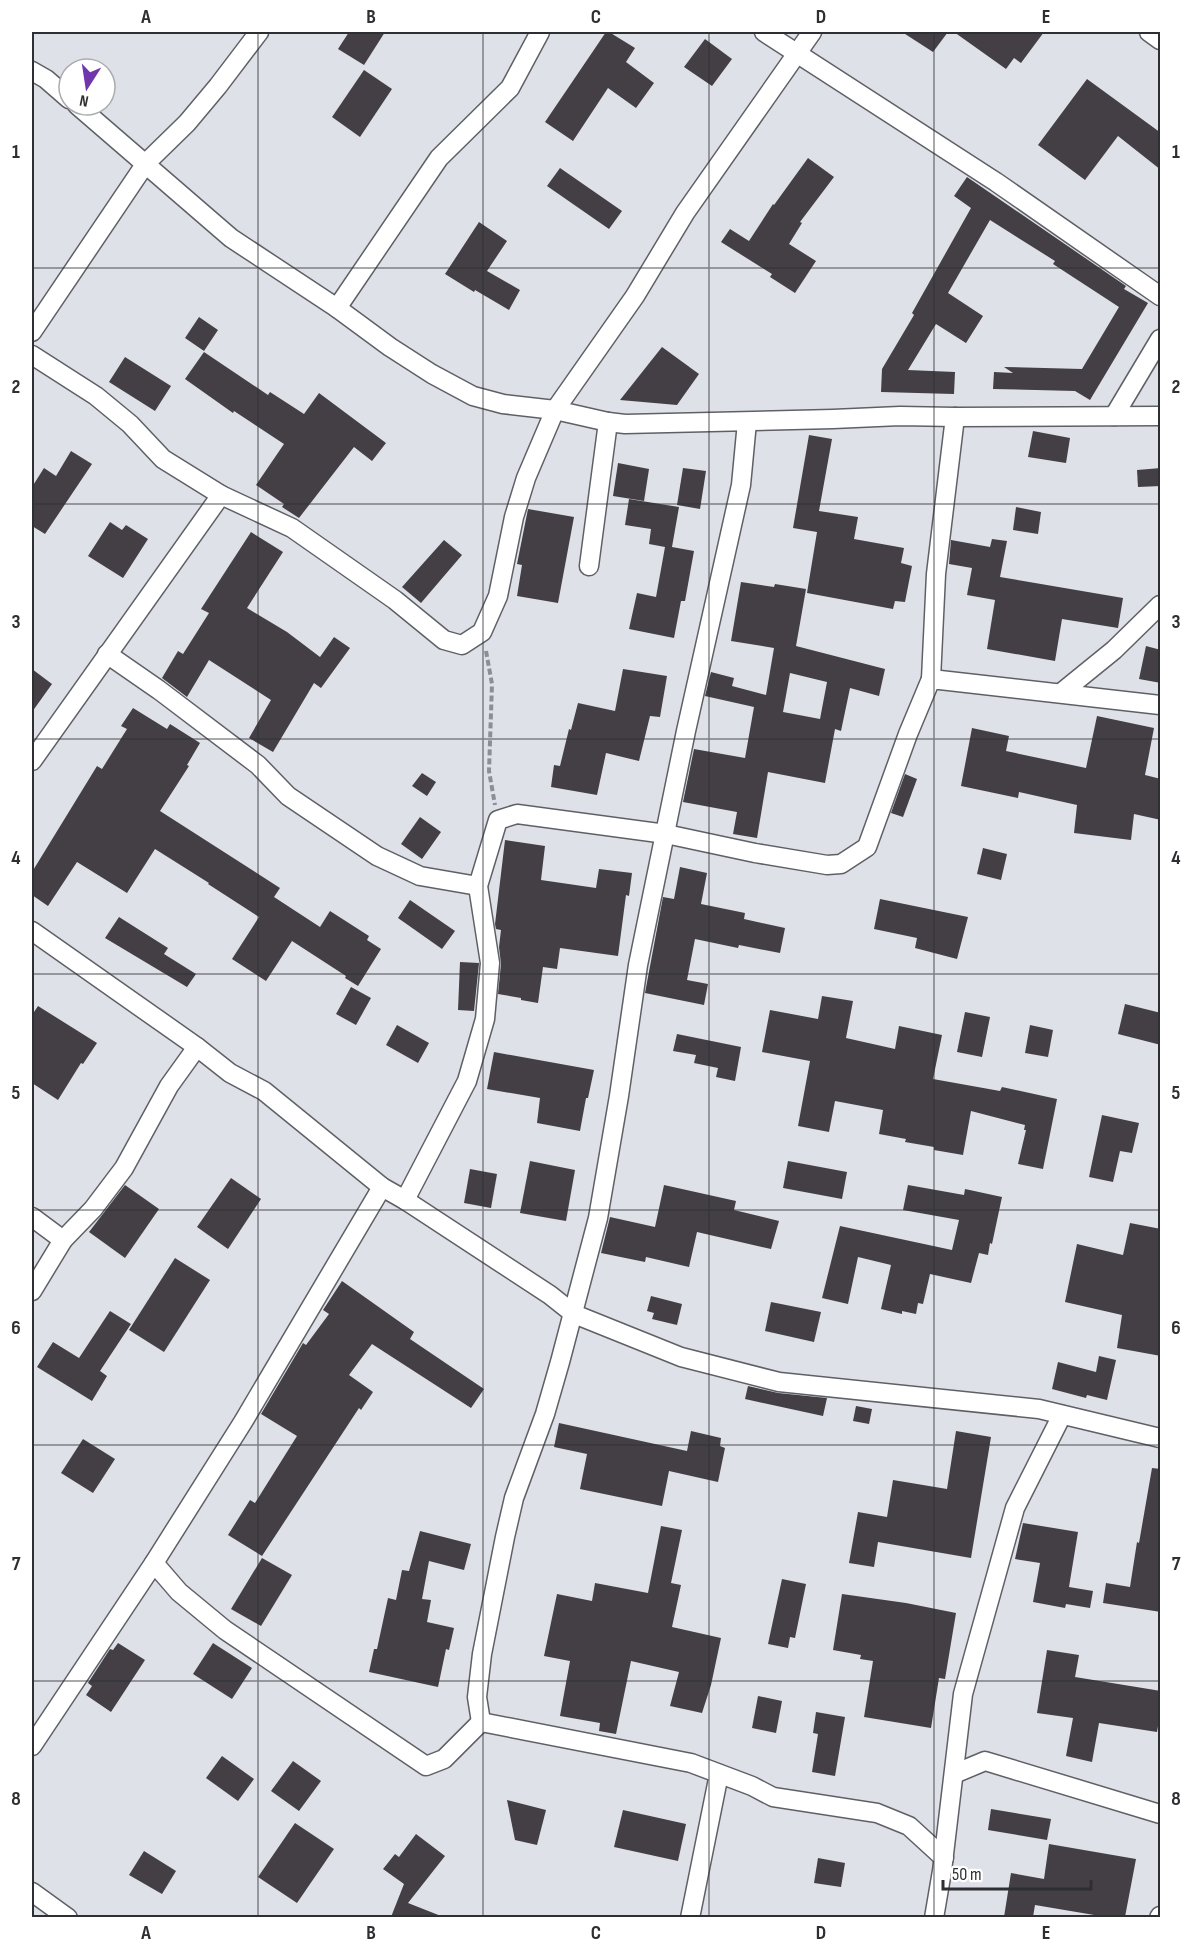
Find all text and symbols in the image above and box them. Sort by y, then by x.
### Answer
text: A [140,5,151,29]
text: B [366,5,376,29]
text: C [591,5,601,29]
text: D [816,5,826,29]
text: E [1042,5,1050,29]
north arrow [57,57,117,117]
text: N [78,90,90,110]
text: 1 [12,140,20,164]
text: 1 [1172,140,1180,164]
text: 2 [12,375,20,399]
text: 2 [1172,375,1180,399]
text: 3 [12,610,21,634]
text: 3 [1172,610,1181,634]
text: 4 [11,846,21,870]
text: 4 [1171,846,1181,870]
text: 5 [12,1081,21,1105]
text: 5 [1172,1081,1181,1105]
text: 6 [11,1316,21,1340]
text: 6 [1171,1316,1181,1340]
text: 7 [12,1552,21,1576]
text: 7 [1172,1552,1181,1576]
text: 8 [11,1787,21,1811]
text: 8 [1171,1787,1181,1811]
scale bar [943,1853,1092,1891]
text: 50 m [952,1864,982,1885]
text: A [140,1921,151,1945]
text: B [366,1921,376,1945]
text: C [591,1921,601,1945]
text: D [816,1921,826,1945]
text: E [1042,1921,1050,1945]

